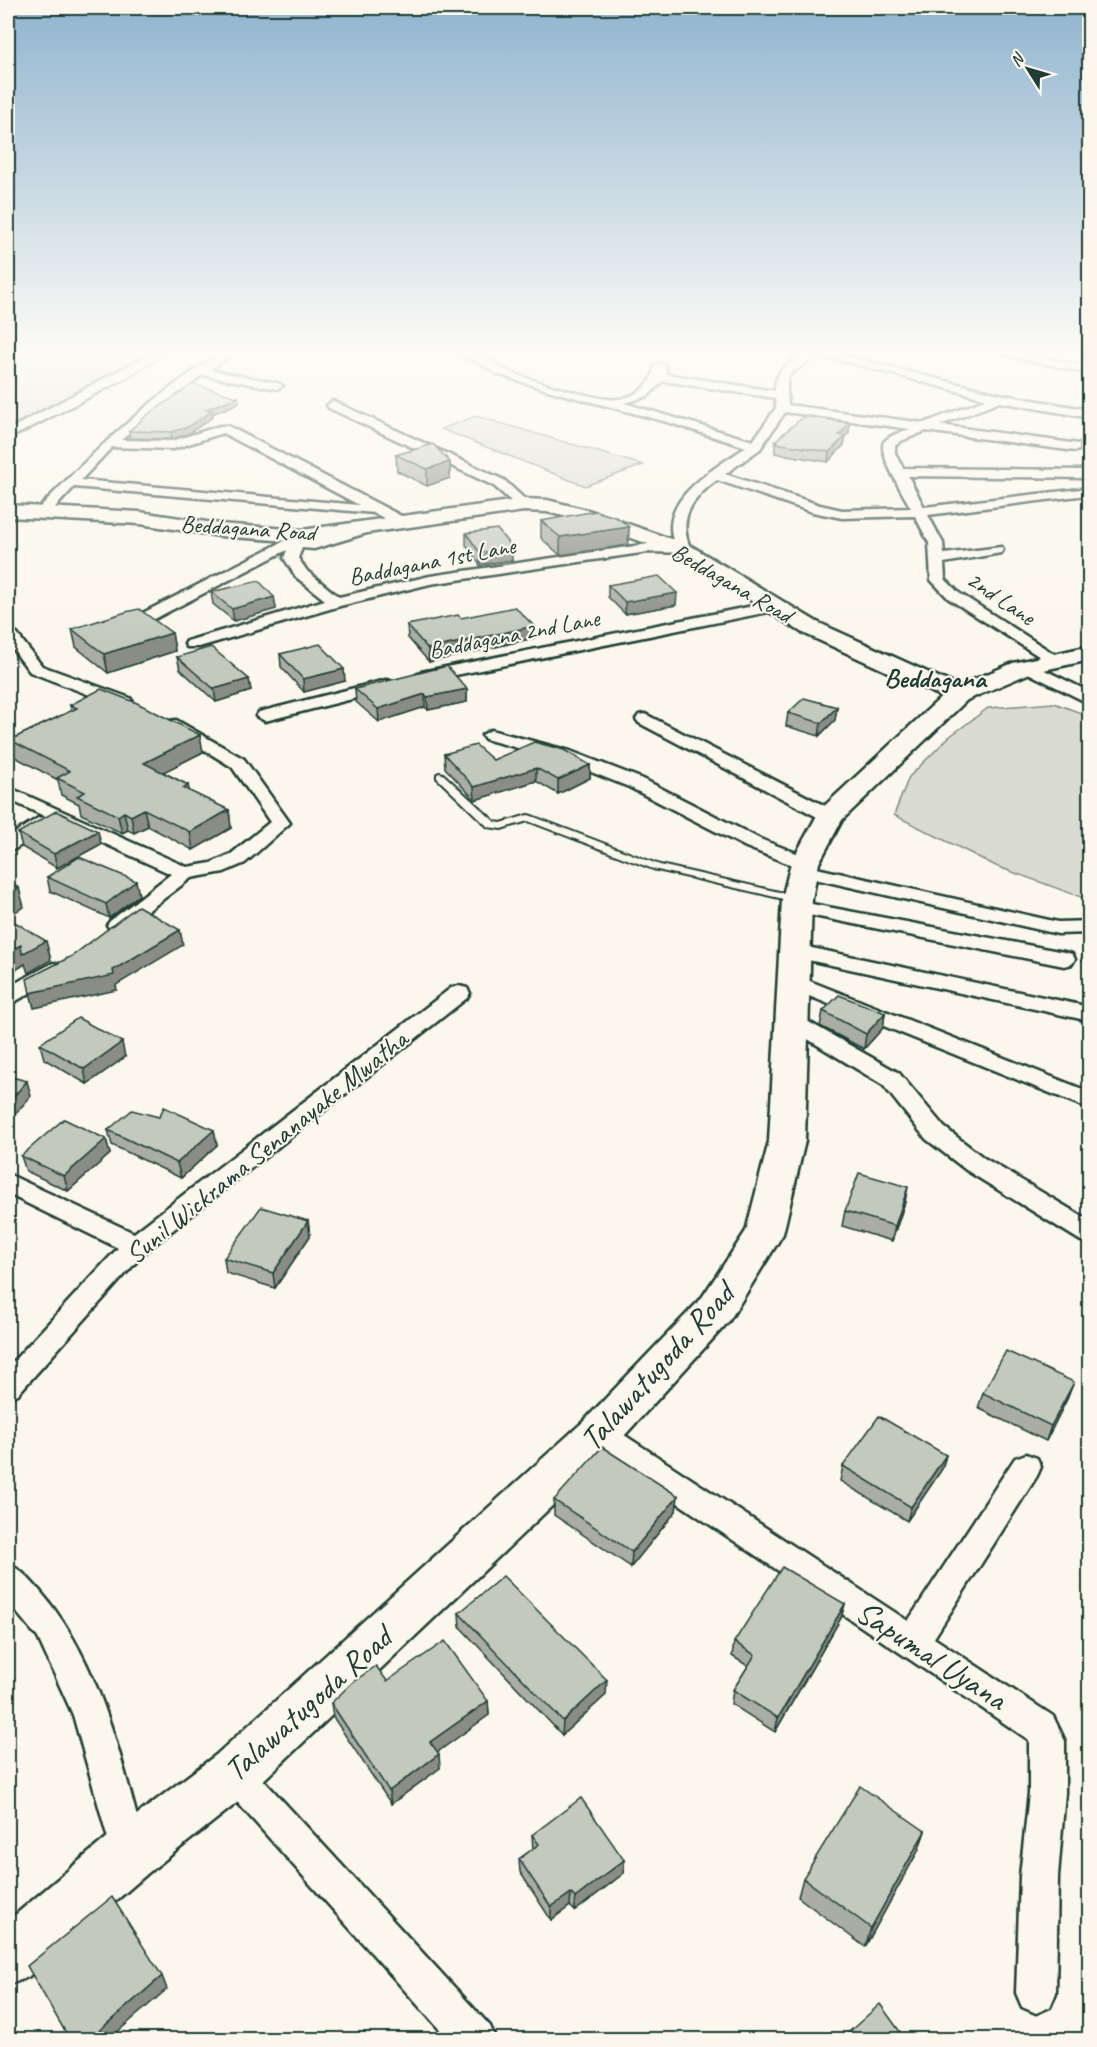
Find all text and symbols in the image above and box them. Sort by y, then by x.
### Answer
north arrow [998,39,1058,99]
text: N [1006,48,1030,71]
street label: Beddagana Road [180,508,320,548]
street label: Baddagana 1st Lane [346,530,520,592]
street label: Beddagana Road [666,536,801,631]
street label: 2nd Lane [961,564,1043,633]
street label: Baddagana 2nd Lane [426,602,604,665]
district label: Beddagana [884,661,988,695]
street label: Sunil Wickrama Senanayake Mwatha [118,1020,417,1271]
street label: Talawatugoda Road [570,1270,747,1460]
street label: Sapumal Uyana [848,1590,1016,1720]
street label: Talawatugoda Road [215,1614,404,1790]

